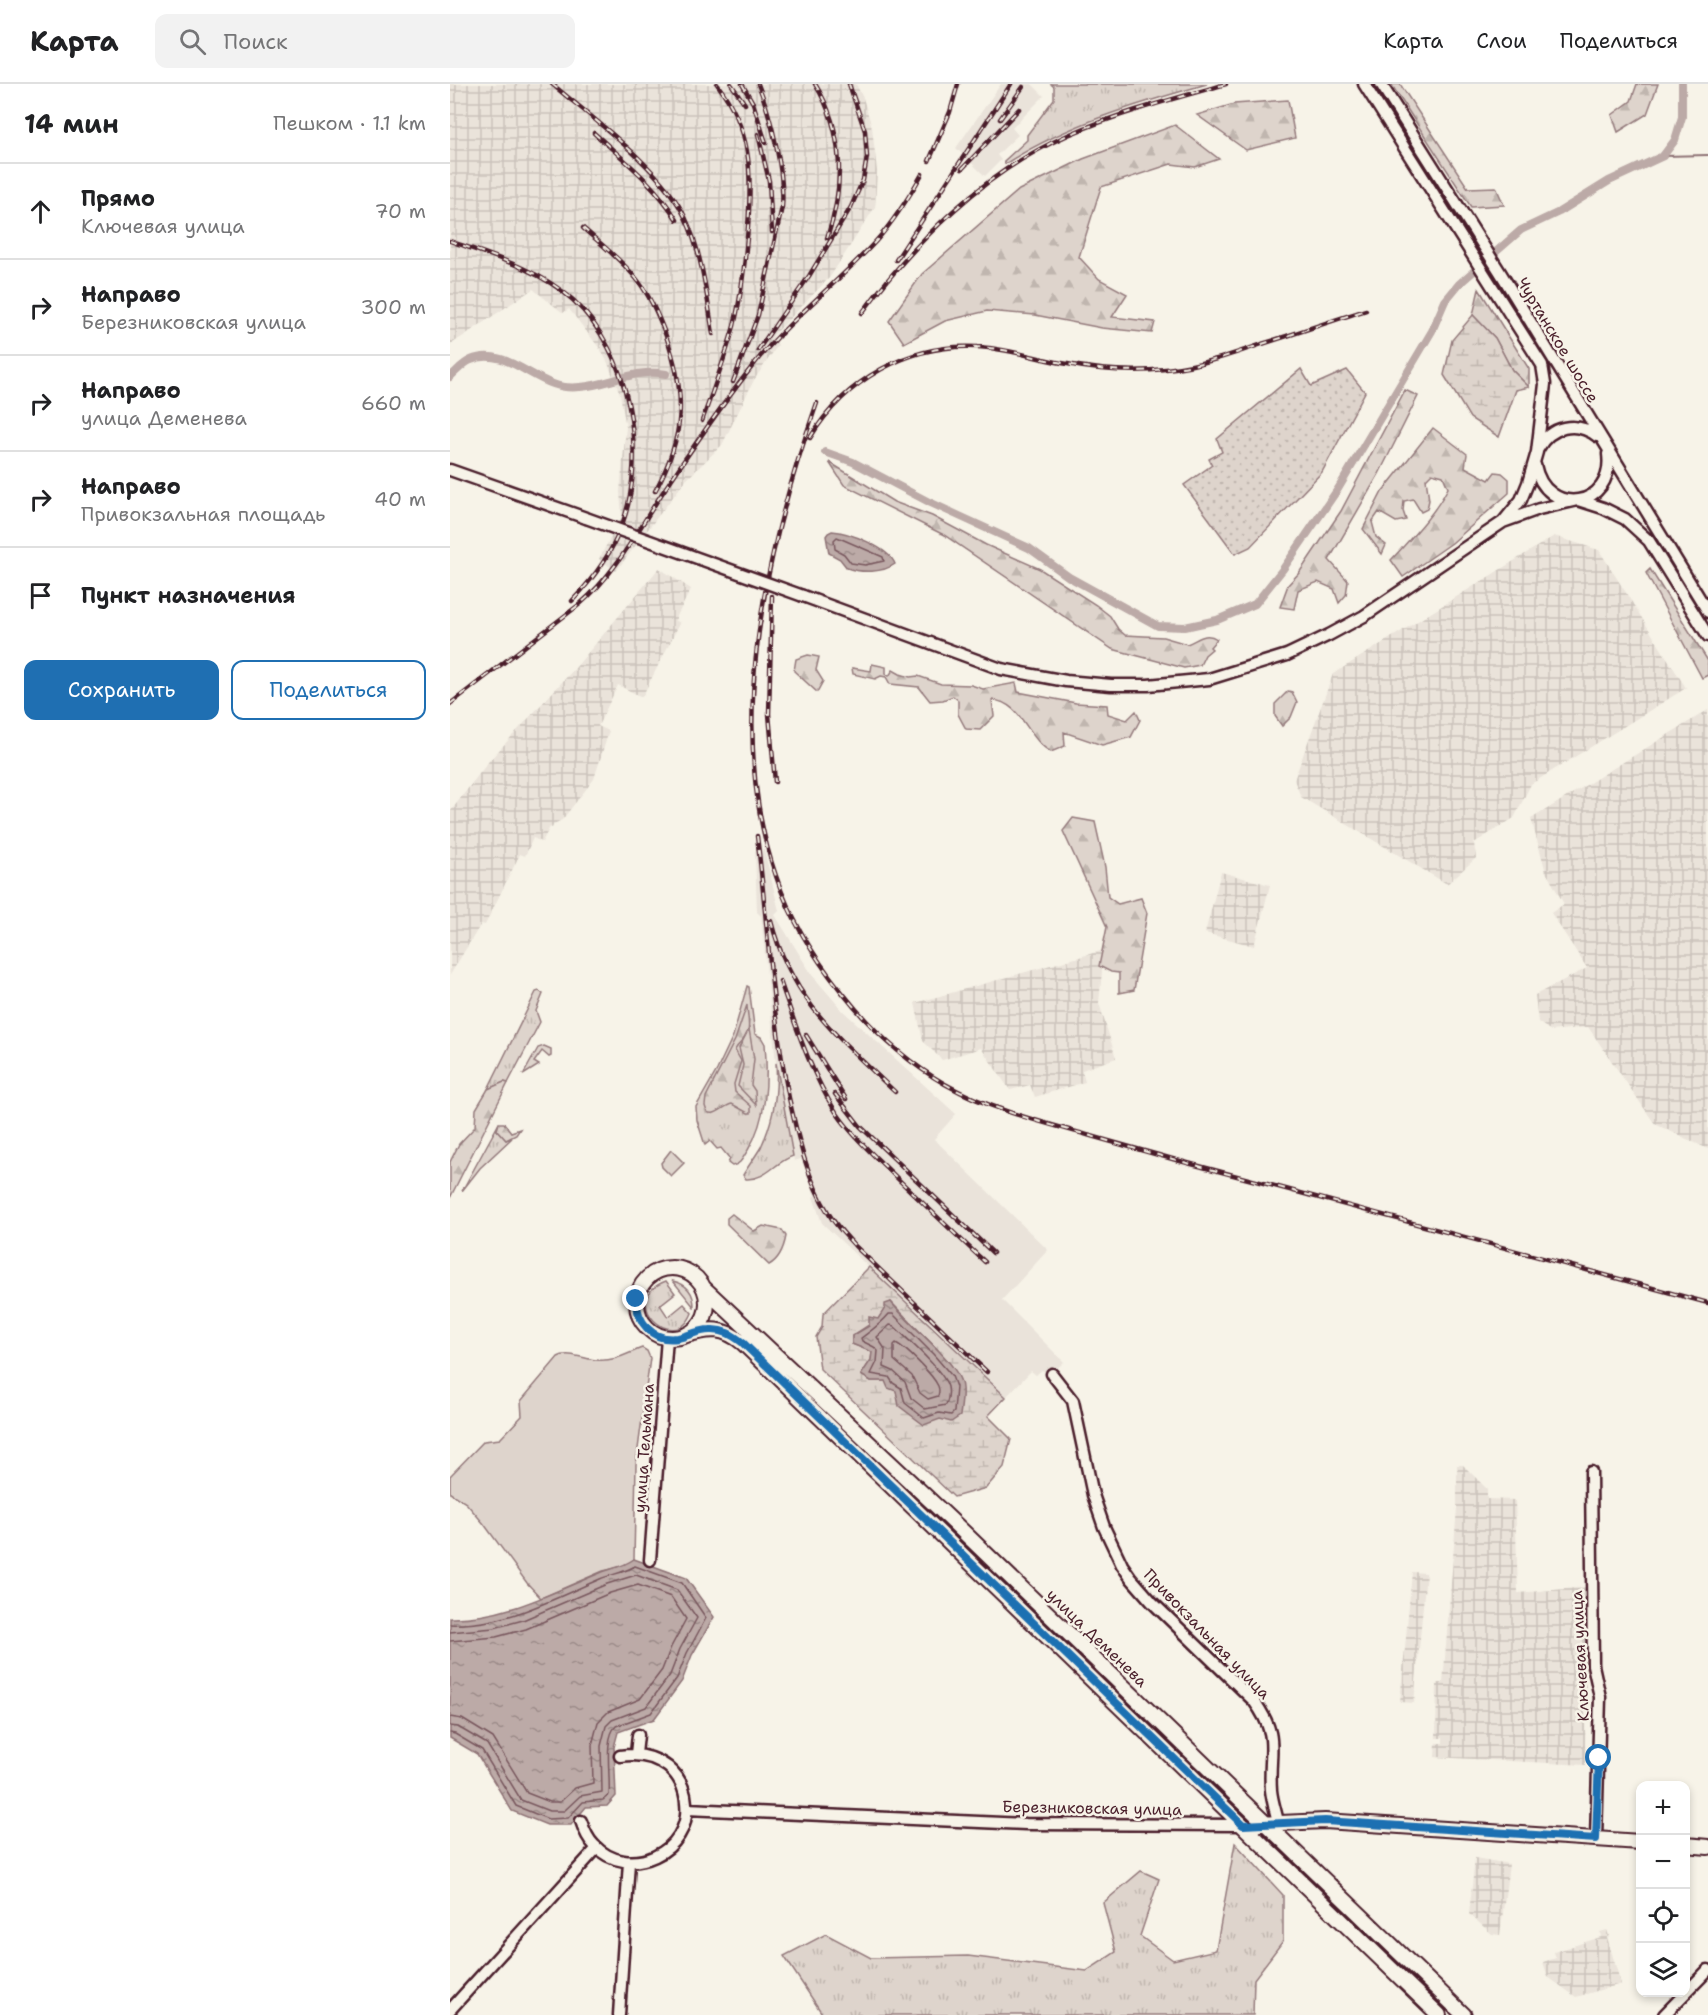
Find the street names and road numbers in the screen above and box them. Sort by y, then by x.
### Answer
street label: Чуртанское шоссе [1512,273,1604,407]
street label: улица Тельмана [629,1383,659,1513]
street label: Привокзальная улица [1139,1564,1275,1704]
street label: улица Деменева [1042,1584,1152,1692]
street label: Ключевая улица [1566,1590,1594,1722]
street label: Березниковская улица [1002,1796,1182,1820]

